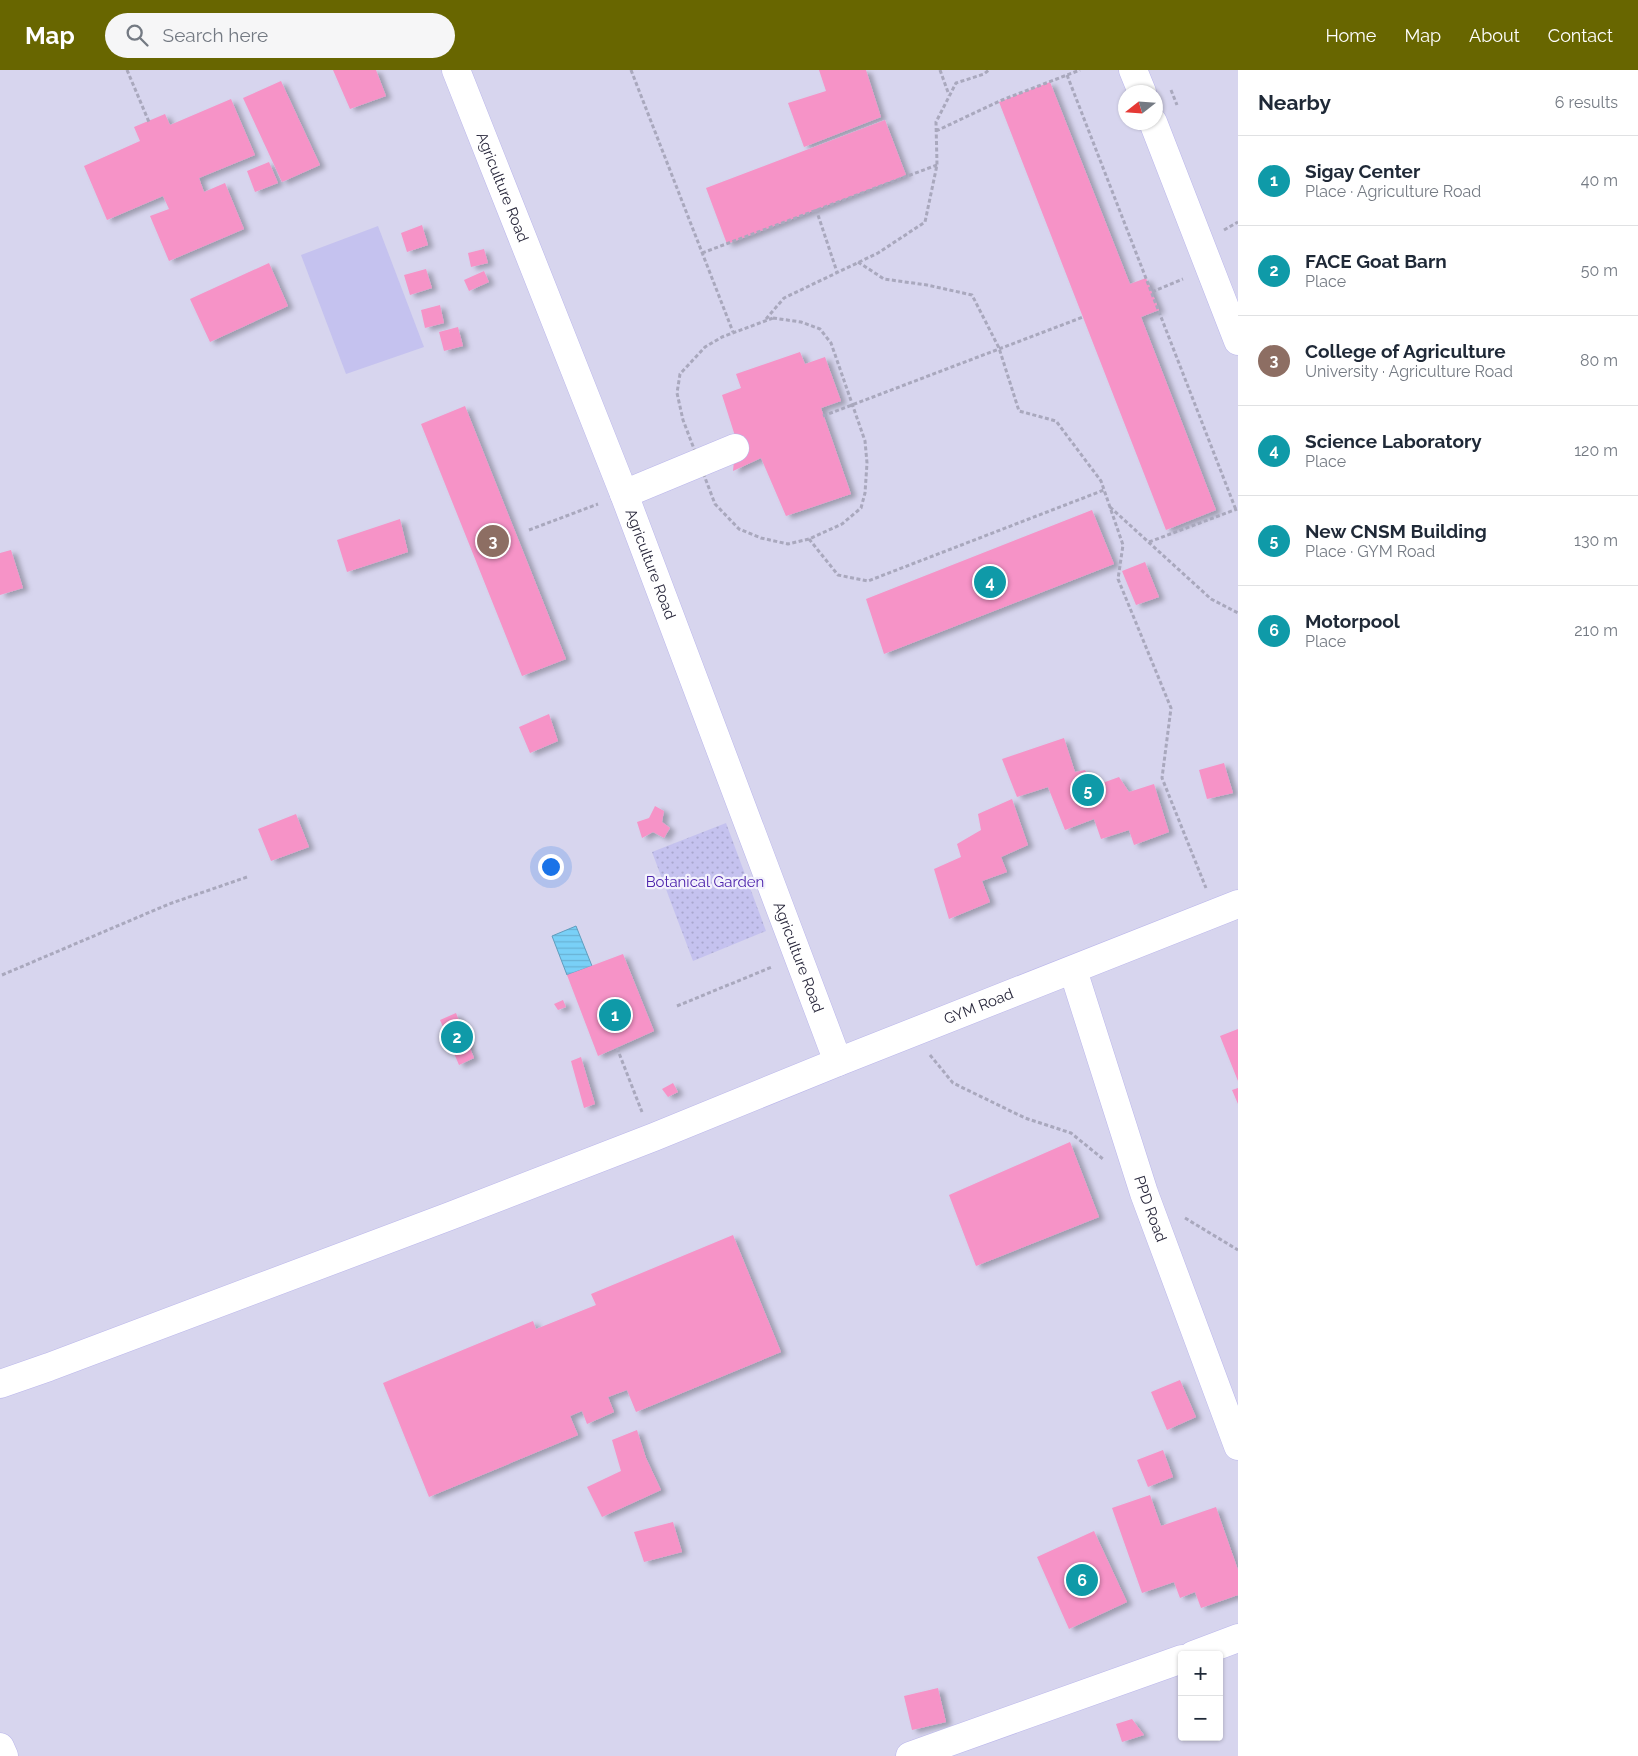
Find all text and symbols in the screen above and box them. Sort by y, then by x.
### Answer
search box [105,13,455,58]
text: Map [25,21,75,50]
icon: search [123,21,151,49]
text: Search here [163,24,268,46]
text: Home [1325,25,1376,46]
text: Map [1404,25,1441,46]
text: About [1469,25,1520,46]
text: Contact [1548,25,1613,46]
north arrow [1118,85,1163,130]
text: Nearby [1258,90,1331,115]
text: 6 results [1555,93,1618,112]
street label: Agriculture Road [473,130,532,245]
text: Sigay Center [1305,160,1420,182]
text: 1 [1270,171,1278,190]
text: 40 m [1581,171,1618,190]
text: Place · Agriculture Road [1305,182,1481,201]
text: FACE Goat Barn [1305,250,1447,272]
text: 2 [1269,261,1279,280]
text: 50 m [1581,261,1618,280]
text: Place [1305,272,1346,291]
text: College of Agriculture [1305,340,1506,362]
text: 3 [1270,351,1278,370]
text: 80 m [1580,351,1618,370]
text: University · Agriculture Road [1305,362,1513,381]
text: Science Laboratory [1305,430,1482,452]
text: 4 [1269,441,1279,460]
text: 120 m [1574,441,1618,460]
text: Place [1305,452,1346,471]
street label: Agriculture Road [621,506,679,622]
text: New CNSM Building [1305,520,1487,542]
pin: 3 [477,522,509,560]
text: 5 [1270,531,1278,550]
text: 130 m [1574,531,1618,550]
text: Place · GYM Road [1305,542,1435,561]
pin: 4 [974,563,1006,601]
text: Motorpool [1305,610,1400,632]
text: 6 [1269,621,1279,640]
text: 210 m [1574,621,1618,640]
text: Place [1305,632,1346,651]
pin: 5 [1072,771,1104,809]
your location [538,854,564,880]
park label: Botanical Garden [646,873,764,891]
street label: Agriculture Road [770,899,827,1015]
street label: GYM Road [941,985,1016,1028]
pin: 1 [599,996,631,1034]
pin: 2 [441,1018,473,1056]
street label: PPD Road [1130,1173,1170,1245]
pin: 6 [1066,1561,1098,1599]
map controls [1178,1651,1223,1741]
button: + [1178,1651,1223,1696]
button: − [1178,1696,1223,1741]

